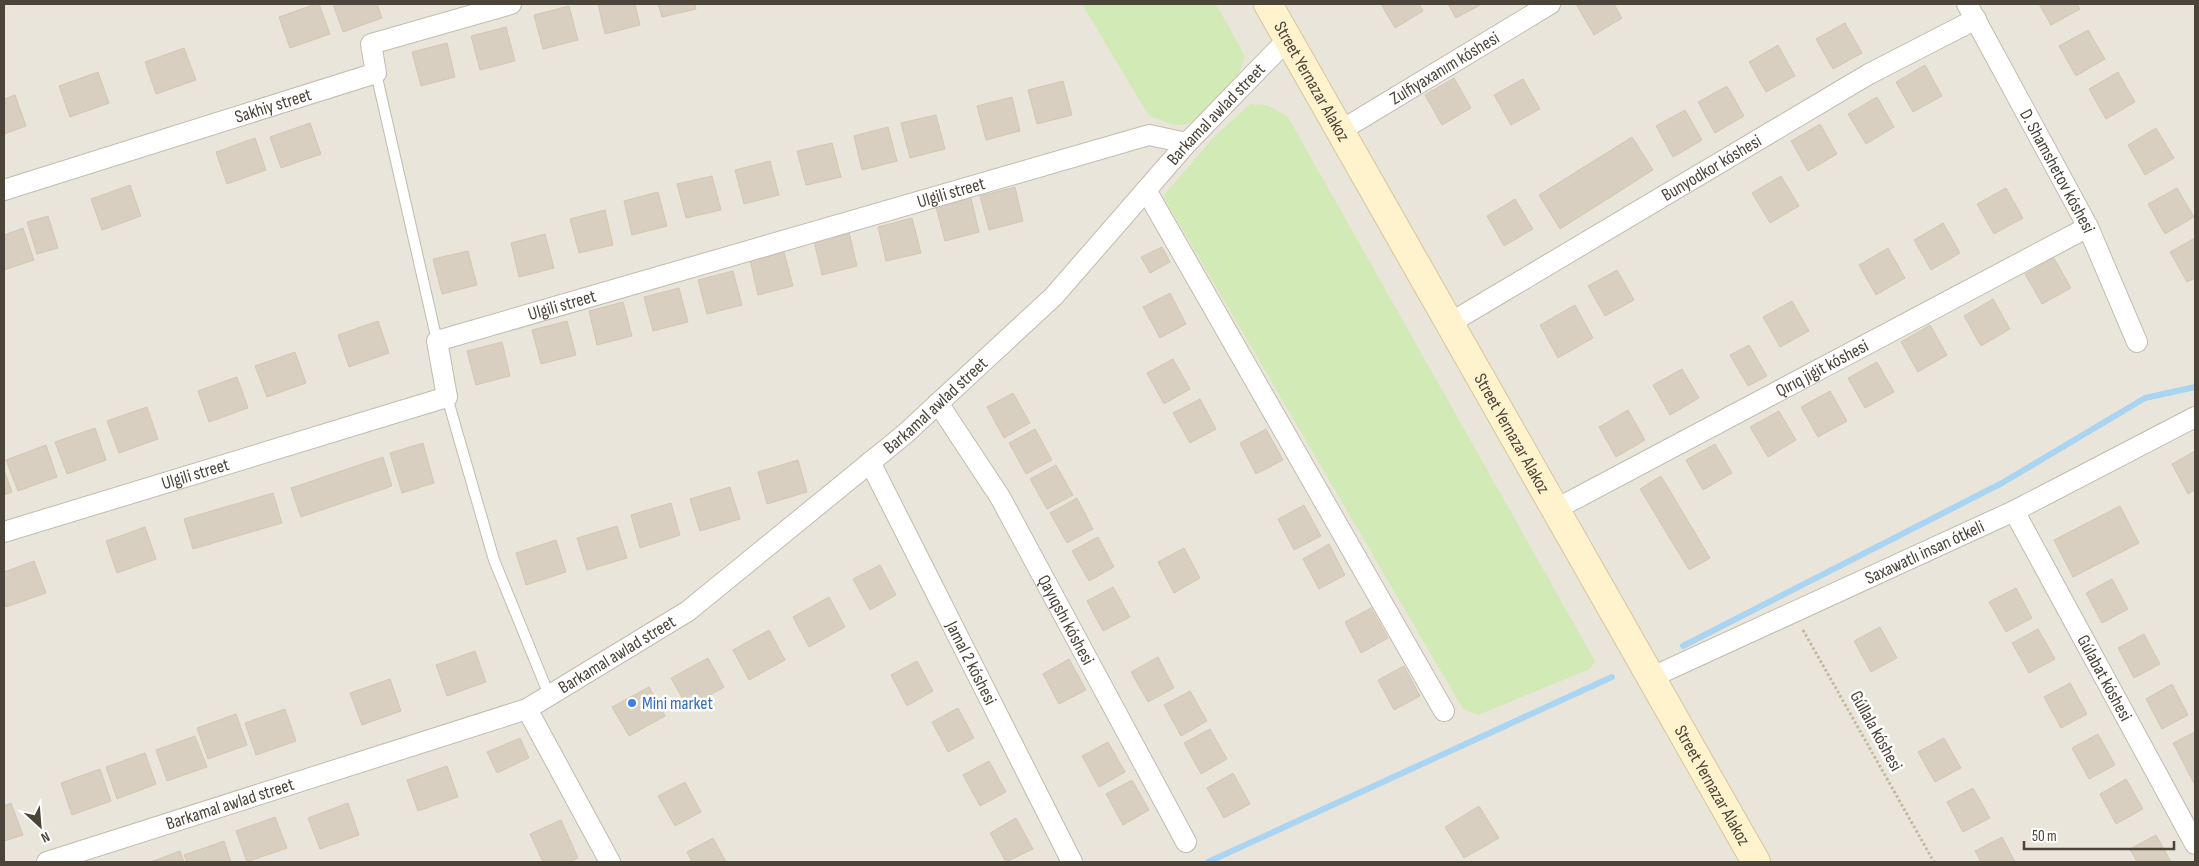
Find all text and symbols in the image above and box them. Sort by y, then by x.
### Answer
street label: Street Yernazar Alakoz [1270,18,1355,146]
street label: Zulfiyaxanım kóshesi [1386,27,1503,109]
street label: Barkamal awlad street [1162,58,1270,169]
street label: Sakhiy street [232,83,314,127]
street label: D. Shamshetov kóshesi [2016,105,2100,236]
street label: Bunyodkor kóshesi [1658,130,1765,205]
street label: Ulgili street [915,172,988,212]
street label: Ulgili street [526,285,599,325]
street label: Qırıq jigit kóshesi [1772,335,1872,401]
street label: Barkamal awlad street [879,352,992,458]
street label: Street Yernazar Alakoz [1470,370,1555,498]
street label: Ulgili street [159,453,232,494]
street label: Saxawatlı insan ótkeli [1862,516,1987,588]
street label: Qayıqshı kóshesi [1033,571,1099,668]
street label: Barkamal awlad street [555,610,680,698]
street label: Jamal 2 kóshesi [941,617,1001,708]
street label: Gúlabat kóshesi [2073,631,2137,725]
street label: Gúllala kóshesi [1845,687,1907,775]
place label: Mini market [642,693,713,714]
marker: Mini market [626,697,638,709]
street label: Street Yernazar Alakoz [1670,722,1755,850]
street label: Barkamal awlad street [163,773,297,834]
north arrow [15,801,65,851]
scale bar [2024,818,2174,850]
text: 50 m [2032,827,2057,846]
text: N [38,828,53,847]

